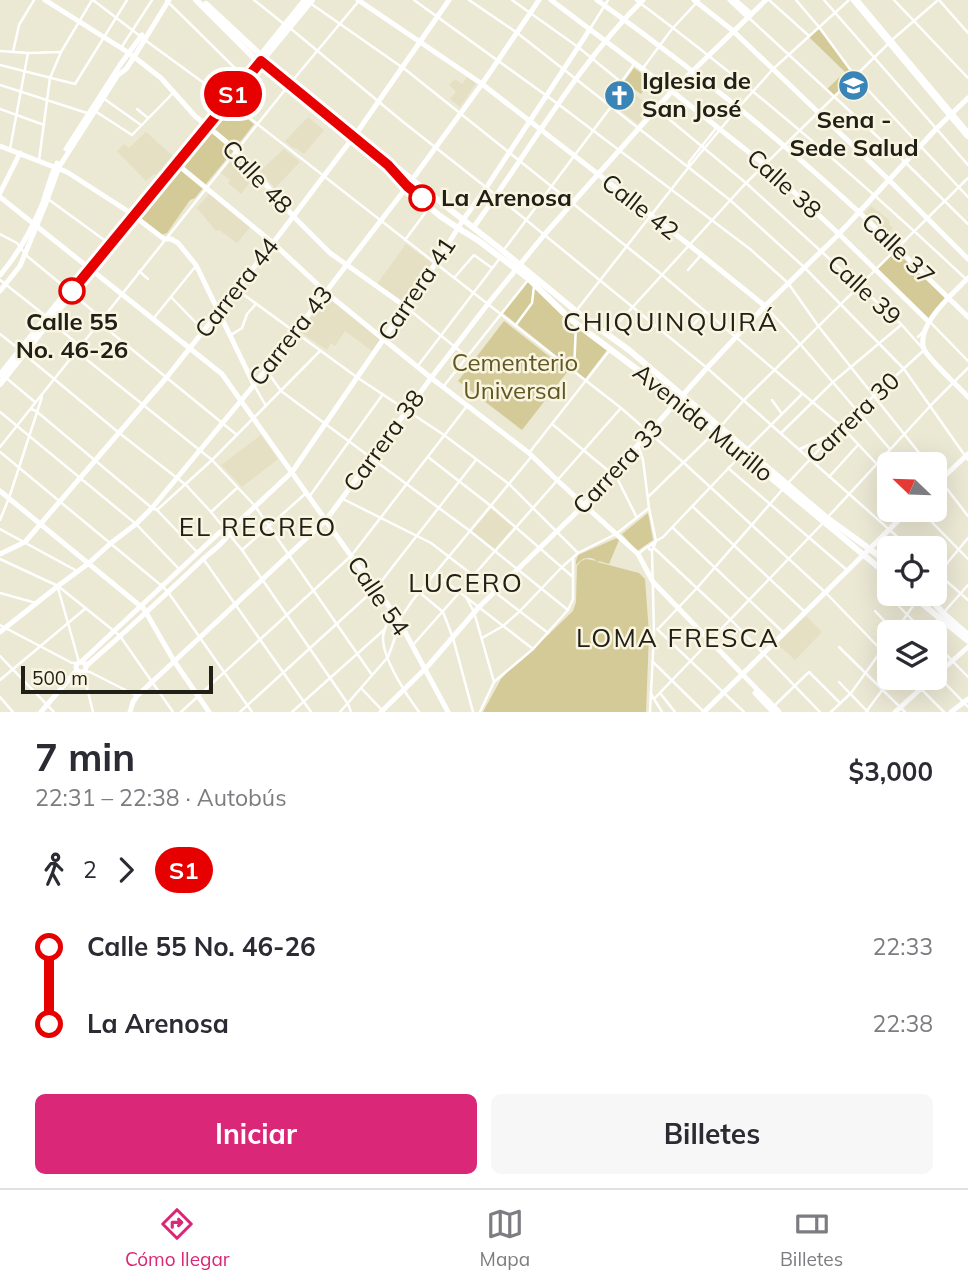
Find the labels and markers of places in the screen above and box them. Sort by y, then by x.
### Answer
place label: Iglesia de San José [642,65,751,123]
school or university icon: Sena - Sede Salud [837,69,871,103]
church icon: Iglesia de San José [602,78,636,112]
place label: Sena - Sede Salud [789,104,919,162]
place label: La Arenosa [441,182,572,212]
marker: La Arenosa [409,185,435,211]
marker: Calle 55 No. 46-26 [59,278,85,304]
place label: Calle 55 No. 46-26 [16,306,128,364]

